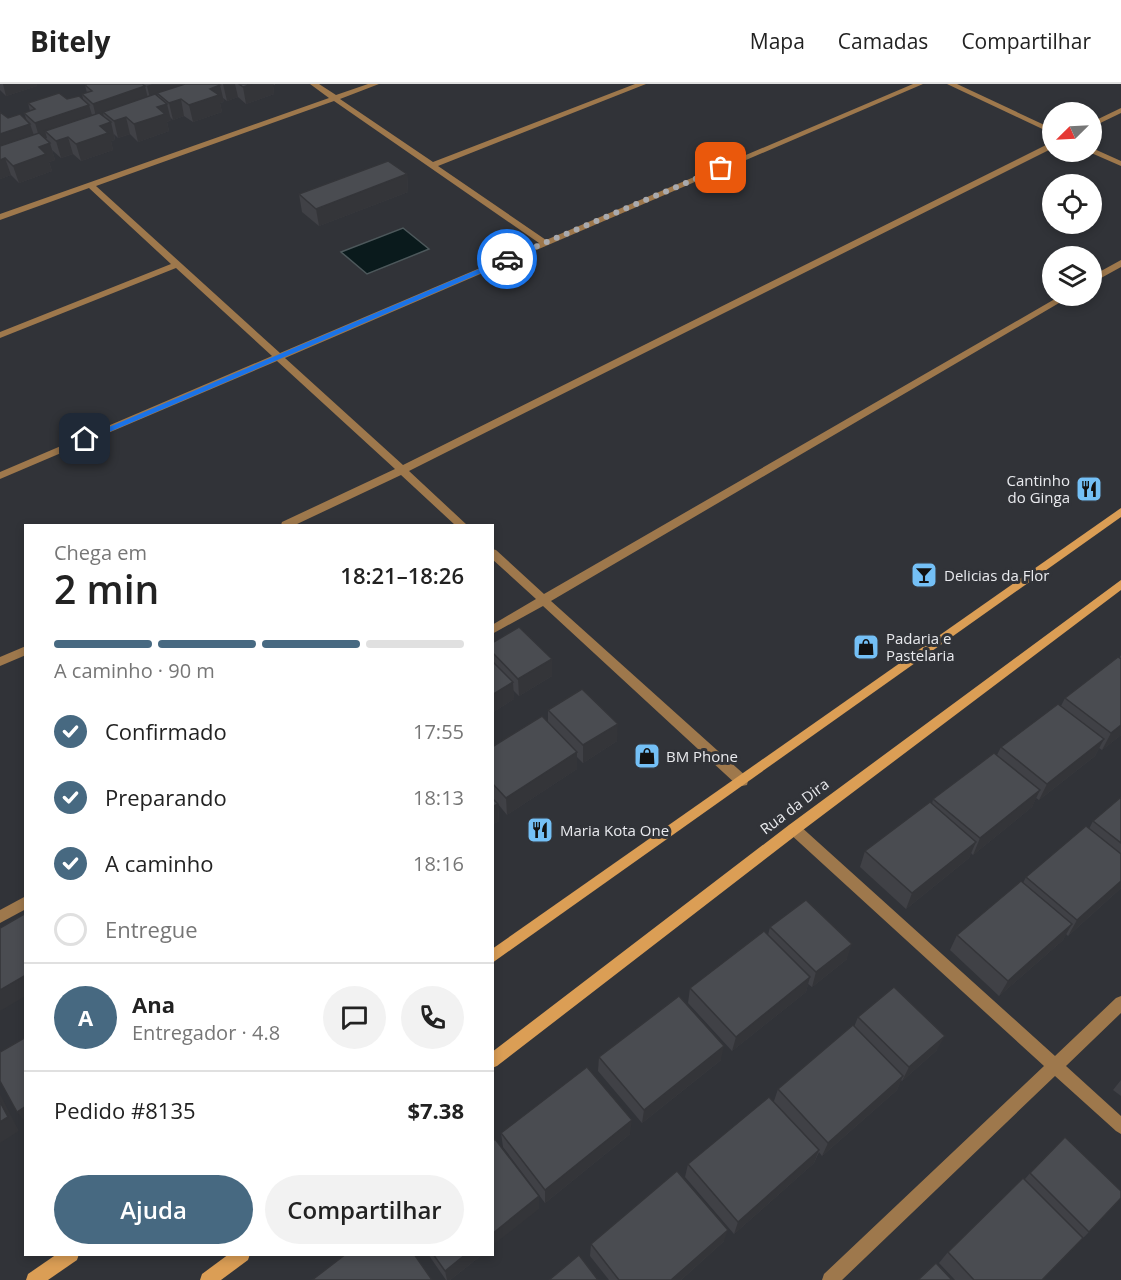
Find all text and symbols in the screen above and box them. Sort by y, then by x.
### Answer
text: Bitely [30,22,111,60]
text: Mapa [750,27,805,55]
text: Camadas [838,27,928,55]
text: Compartilhar [961,27,1091,55]
north arrow [1042,102,1102,162]
map controls [1042,102,1102,306]
pin [695,142,746,193]
icon: bag [704,151,737,184]
button: locate [1042,174,1102,234]
courier [477,229,537,289]
icon: car [491,243,524,276]
button: layers [1042,246,1102,306]
pin [59,413,110,464]
icon: home [68,422,101,455]
place label: Cantinho do Ginga [1006,470,1070,507]
restaurant icon: Cantinho do Ginga [1074,474,1104,504]
text: Chega em [54,539,147,566]
text: 18:21–18:26 [340,560,464,590]
bar icon: Delicias da Flor [909,560,939,590]
text: 2 min [54,562,159,615]
place label: Delicias da Flor [944,565,1049,585]
place label: Padaria e Pastelaria [886,628,955,665]
shop icon: Padaria e Pastelaria [851,632,881,662]
text: A caminho · 90 m [54,657,215,684]
icon: check [54,715,87,748]
text: Confirmado [105,716,227,746]
text: 17:55 [413,718,464,745]
shop icon: BM Phone [632,741,662,771]
place label: BM Phone [666,746,738,766]
street label: Rua da Dira [756,774,832,838]
icon: check [54,781,87,814]
text: Preparando [105,782,227,812]
text: 18:13 [413,784,464,811]
restaurant icon: Maria Kota One [525,815,555,845]
place label: Maria Kota One [560,820,669,840]
icon: check [54,847,87,880]
text: A caminho [105,848,214,878]
text: 18:16 [413,850,464,877]
text: Entregue [105,914,198,944]
button: chat [323,986,386,1049]
button: phone [401,986,464,1049]
text: Ana [132,989,175,1019]
text: A [78,1002,93,1032]
text: Entregador · 4.8 [132,1019,280,1046]
text: Pedido #8135 [54,1095,196,1125]
text: $7.38 [407,1095,464,1125]
button: Ajuda [54,1175,253,1244]
button: Compartilhar [265,1175,464,1244]

